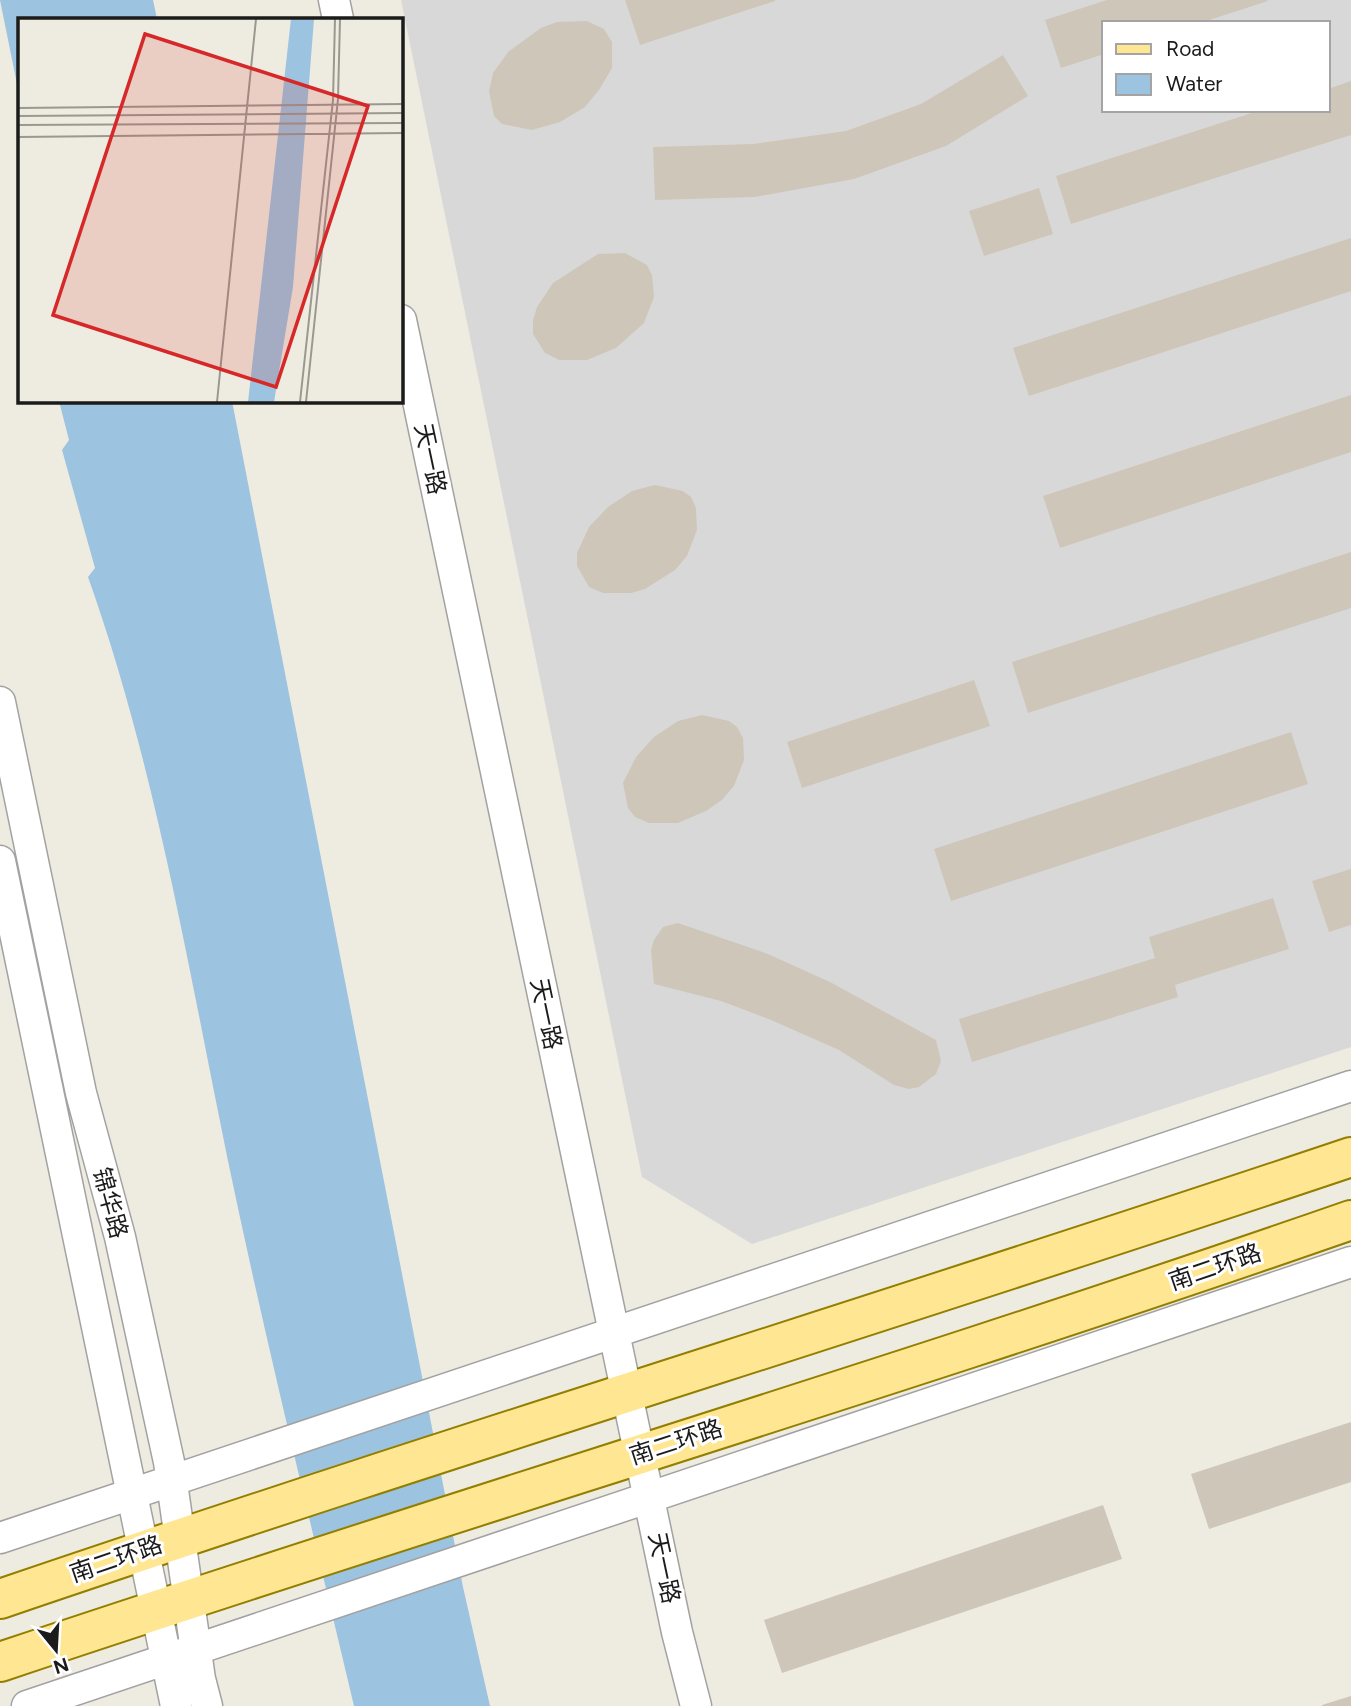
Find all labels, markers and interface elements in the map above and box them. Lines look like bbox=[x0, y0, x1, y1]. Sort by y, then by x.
inset map bbox=[18, 18, 402, 402]
legend bbox=[1102, 21, 1330, 112]
text: Road bbox=[1166, 36, 1214, 61]
text: Water bbox=[1166, 71, 1222, 96]
street label: 天一路 bbox=[409, 421, 452, 497]
street label: 天一路 bbox=[525, 976, 568, 1052]
street label: 锦华路 bbox=[87, 1164, 134, 1241]
street label: 南二环路 bbox=[1165, 1237, 1265, 1296]
street label: 南二环路 bbox=[626, 1413, 726, 1470]
street label: 南二环路 bbox=[66, 1529, 166, 1588]
street label: 天一路 bbox=[643, 1530, 686, 1606]
north arrow bbox=[21, 1615, 91, 1685]
text: N bbox=[51, 1652, 72, 1679]

